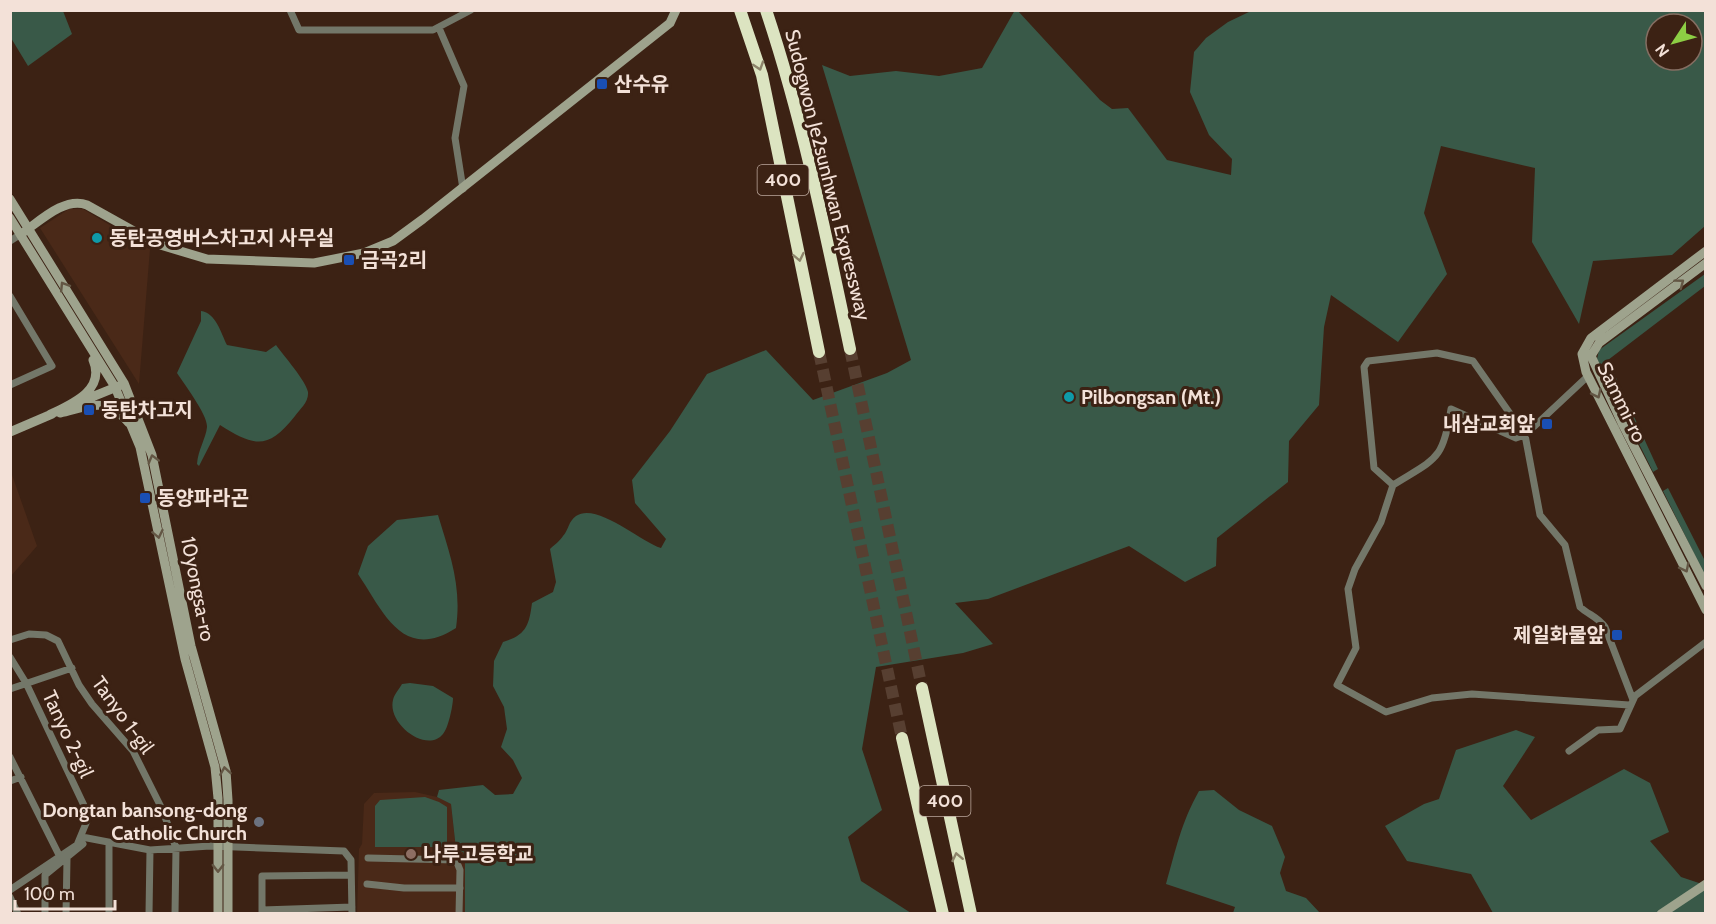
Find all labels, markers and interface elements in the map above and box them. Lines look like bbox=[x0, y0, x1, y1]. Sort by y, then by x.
north arrow bbox=[1644, 12, 1704, 72]
street label: Sudogwon Je2sunhwan Expressway bbox=[780, 27, 876, 323]
text: N bbox=[1651, 40, 1673, 61]
one-way arrow bbox=[751, 60, 764, 71]
place label: 산수유 bbox=[614, 72, 669, 96]
marker: 산수유 bbox=[595, 77, 609, 91]
road number: 400 bbox=[758, 165, 808, 195]
place label: 동탄공영버스차고지 사무실 bbox=[109, 226, 334, 250]
marker: 동탄공영버스차고지 사무실 bbox=[90, 231, 104, 245]
place label: 금곡2리 bbox=[361, 248, 427, 272]
one-way arrow bbox=[792, 251, 805, 261]
marker: 금곡2리 bbox=[342, 253, 356, 267]
one-way arrow bbox=[1673, 279, 1684, 290]
one-way arrow bbox=[60, 282, 72, 292]
street label: Sammi-ro bbox=[1592, 358, 1652, 446]
place label: Pilbongsan (Mt.) bbox=[1081, 385, 1221, 409]
one-way arrow bbox=[1590, 388, 1601, 399]
marker: Pilbongsan (Mt.) bbox=[1062, 390, 1076, 404]
place label: 동탄차고지 bbox=[101, 398, 193, 422]
marker: 동탄차고지 bbox=[82, 403, 96, 417]
place label: 내삼교회앞 bbox=[1443, 412, 1536, 436]
marker: 내삼교회앞 bbox=[1540, 417, 1554, 431]
one-way arrow bbox=[147, 454, 160, 464]
place label: 동양파라곤 bbox=[157, 486, 249, 510]
marker: 동양파라곤 bbox=[138, 491, 152, 505]
one-way arrow bbox=[151, 528, 164, 538]
street label: 10yongsa-ro bbox=[176, 535, 220, 643]
one-way arrow bbox=[1677, 562, 1689, 573]
place label: 제일화물앞 bbox=[1513, 623, 1606, 647]
marker: 제일화물앞 bbox=[1610, 628, 1624, 642]
street label: Tanyo 1-gil bbox=[87, 672, 159, 759]
street label: Tanyo 2-gil bbox=[37, 687, 99, 782]
one-way arrow bbox=[220, 767, 232, 776]
road number: 400 bbox=[920, 786, 970, 816]
place label: Dongtan bansong-dong Catholic Church bbox=[42, 798, 247, 845]
marker: Dongtan bansong-dong Catholic Church bbox=[252, 815, 266, 829]
place label: 나루고등학교 bbox=[423, 842, 533, 866]
marker: 나루고등학교 bbox=[404, 847, 418, 861]
one-way arrow bbox=[951, 852, 964, 862]
one-way arrow bbox=[212, 864, 224, 873]
scale bar bbox=[15, 873, 116, 911]
text: 100 m bbox=[24, 883, 75, 905]

